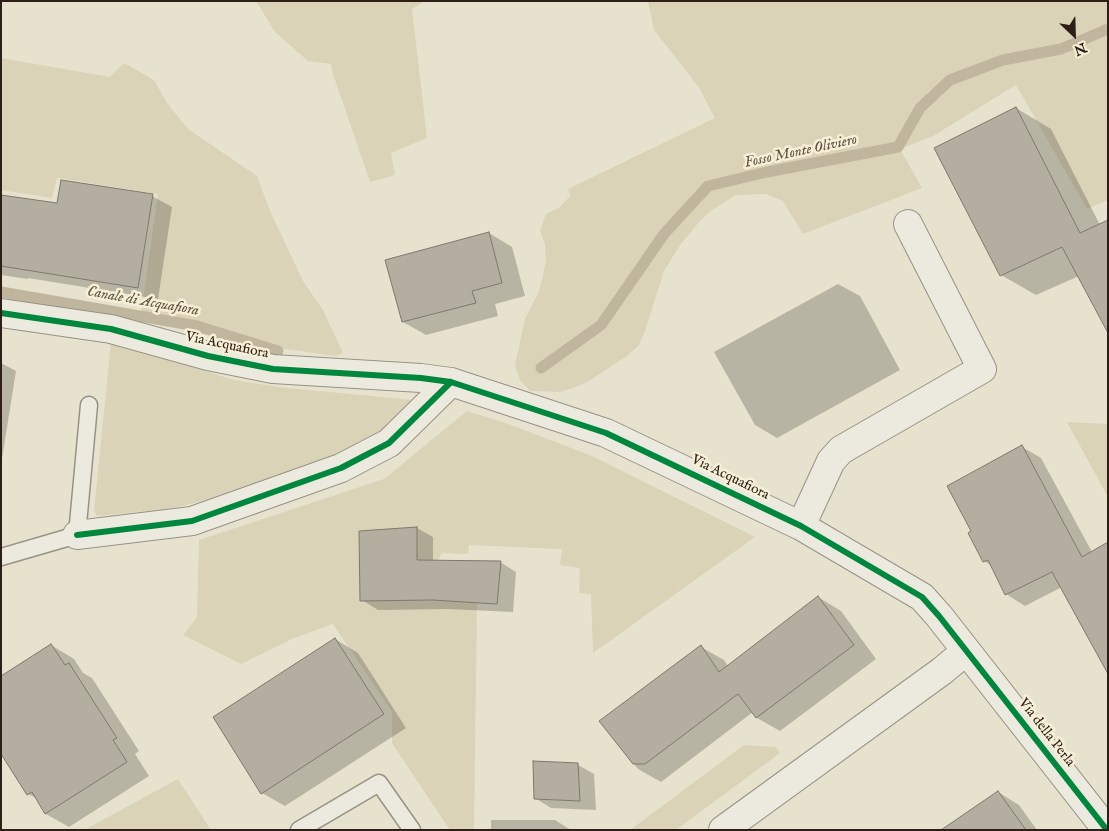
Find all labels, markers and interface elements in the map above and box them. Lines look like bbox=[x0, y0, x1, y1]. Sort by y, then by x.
north arrow bbox=[1049, 10, 1099, 60]
text: N bbox=[1071, 38, 1089, 59]
water label: Fosso Monte Oliviero bbox=[743, 131, 859, 173]
water label: Canale di Acquafiora bbox=[86, 283, 200, 321]
street label: Via Acquafiora bbox=[184, 329, 270, 363]
street label: Via Acquafiora bbox=[688, 452, 772, 504]
street label: Via della Perla bbox=[1014, 696, 1078, 770]

